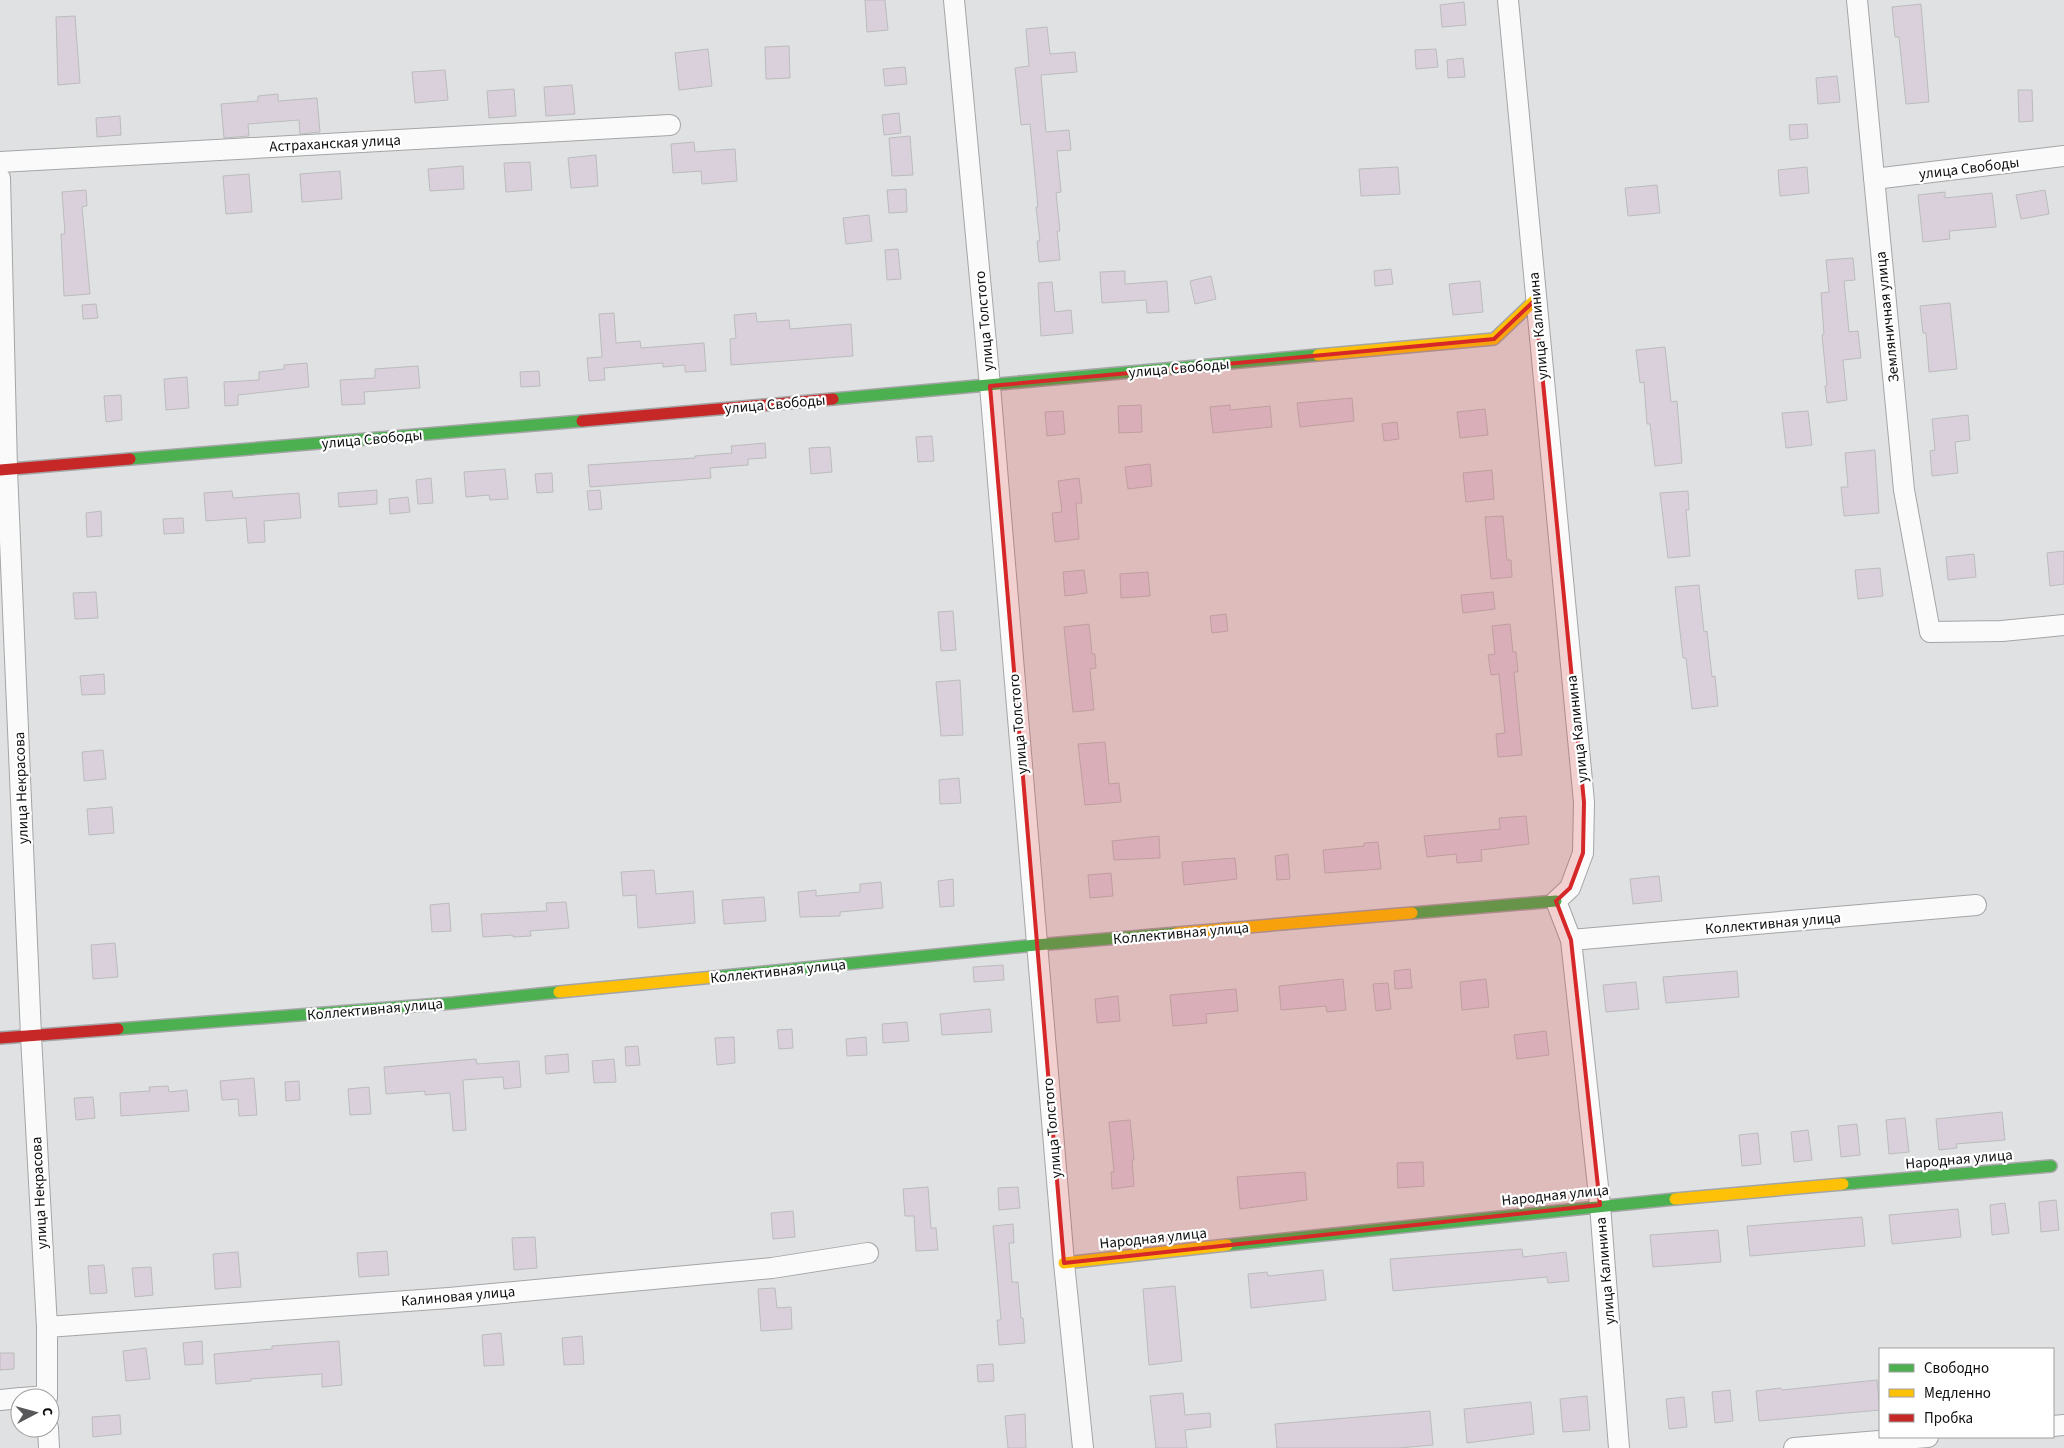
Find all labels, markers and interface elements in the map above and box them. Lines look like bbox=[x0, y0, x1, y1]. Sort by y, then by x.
street label: Астраханская улица bbox=[269, 130, 401, 157]
street label: улица Свободы bbox=[1918, 152, 2020, 185]
street label: Земляничная улица bbox=[1870, 250, 1905, 383]
street label: улица Толстого bbox=[970, 270, 999, 372]
street label: улица Калинина bbox=[1523, 271, 1554, 381]
street label: улица Свободы bbox=[1128, 354, 1230, 383]
street label: улица Свободы bbox=[724, 390, 826, 419]
street label: улица Свободы bbox=[321, 425, 423, 454]
street label: улица Толстого bbox=[1004, 673, 1033, 775]
street label: улица Калинина bbox=[1561, 674, 1594, 784]
street label: улица Некрасова bbox=[9, 731, 34, 845]
street label: Коллективная улица bbox=[1704, 907, 1842, 940]
street label: Коллективная улица bbox=[1112, 917, 1250, 950]
street label: Коллективная улица bbox=[709, 954, 847, 989]
street label: Коллективная улица bbox=[306, 993, 444, 1026]
street label: улица Толстого bbox=[1038, 1077, 1067, 1179]
street label: улица Некрасова bbox=[26, 1136, 53, 1250]
street label: Народная улица bbox=[1904, 1144, 2014, 1175]
street label: Народная улица bbox=[1500, 1179, 1610, 1212]
street label: улица Калинина bbox=[1590, 1216, 1621, 1326]
street label: Народная улица bbox=[1098, 1222, 1208, 1255]
street label: Калиновая улица bbox=[400, 1281, 516, 1312]
legend bbox=[1879, 1348, 2054, 1438]
text: Свободно bbox=[1924, 1358, 1989, 1379]
text: Медленно bbox=[1924, 1383, 1991, 1404]
north arrow bbox=[10, 1388, 60, 1438]
text: С bbox=[37, 1407, 57, 1417]
text: Пробка bbox=[1924, 1408, 1973, 1429]

